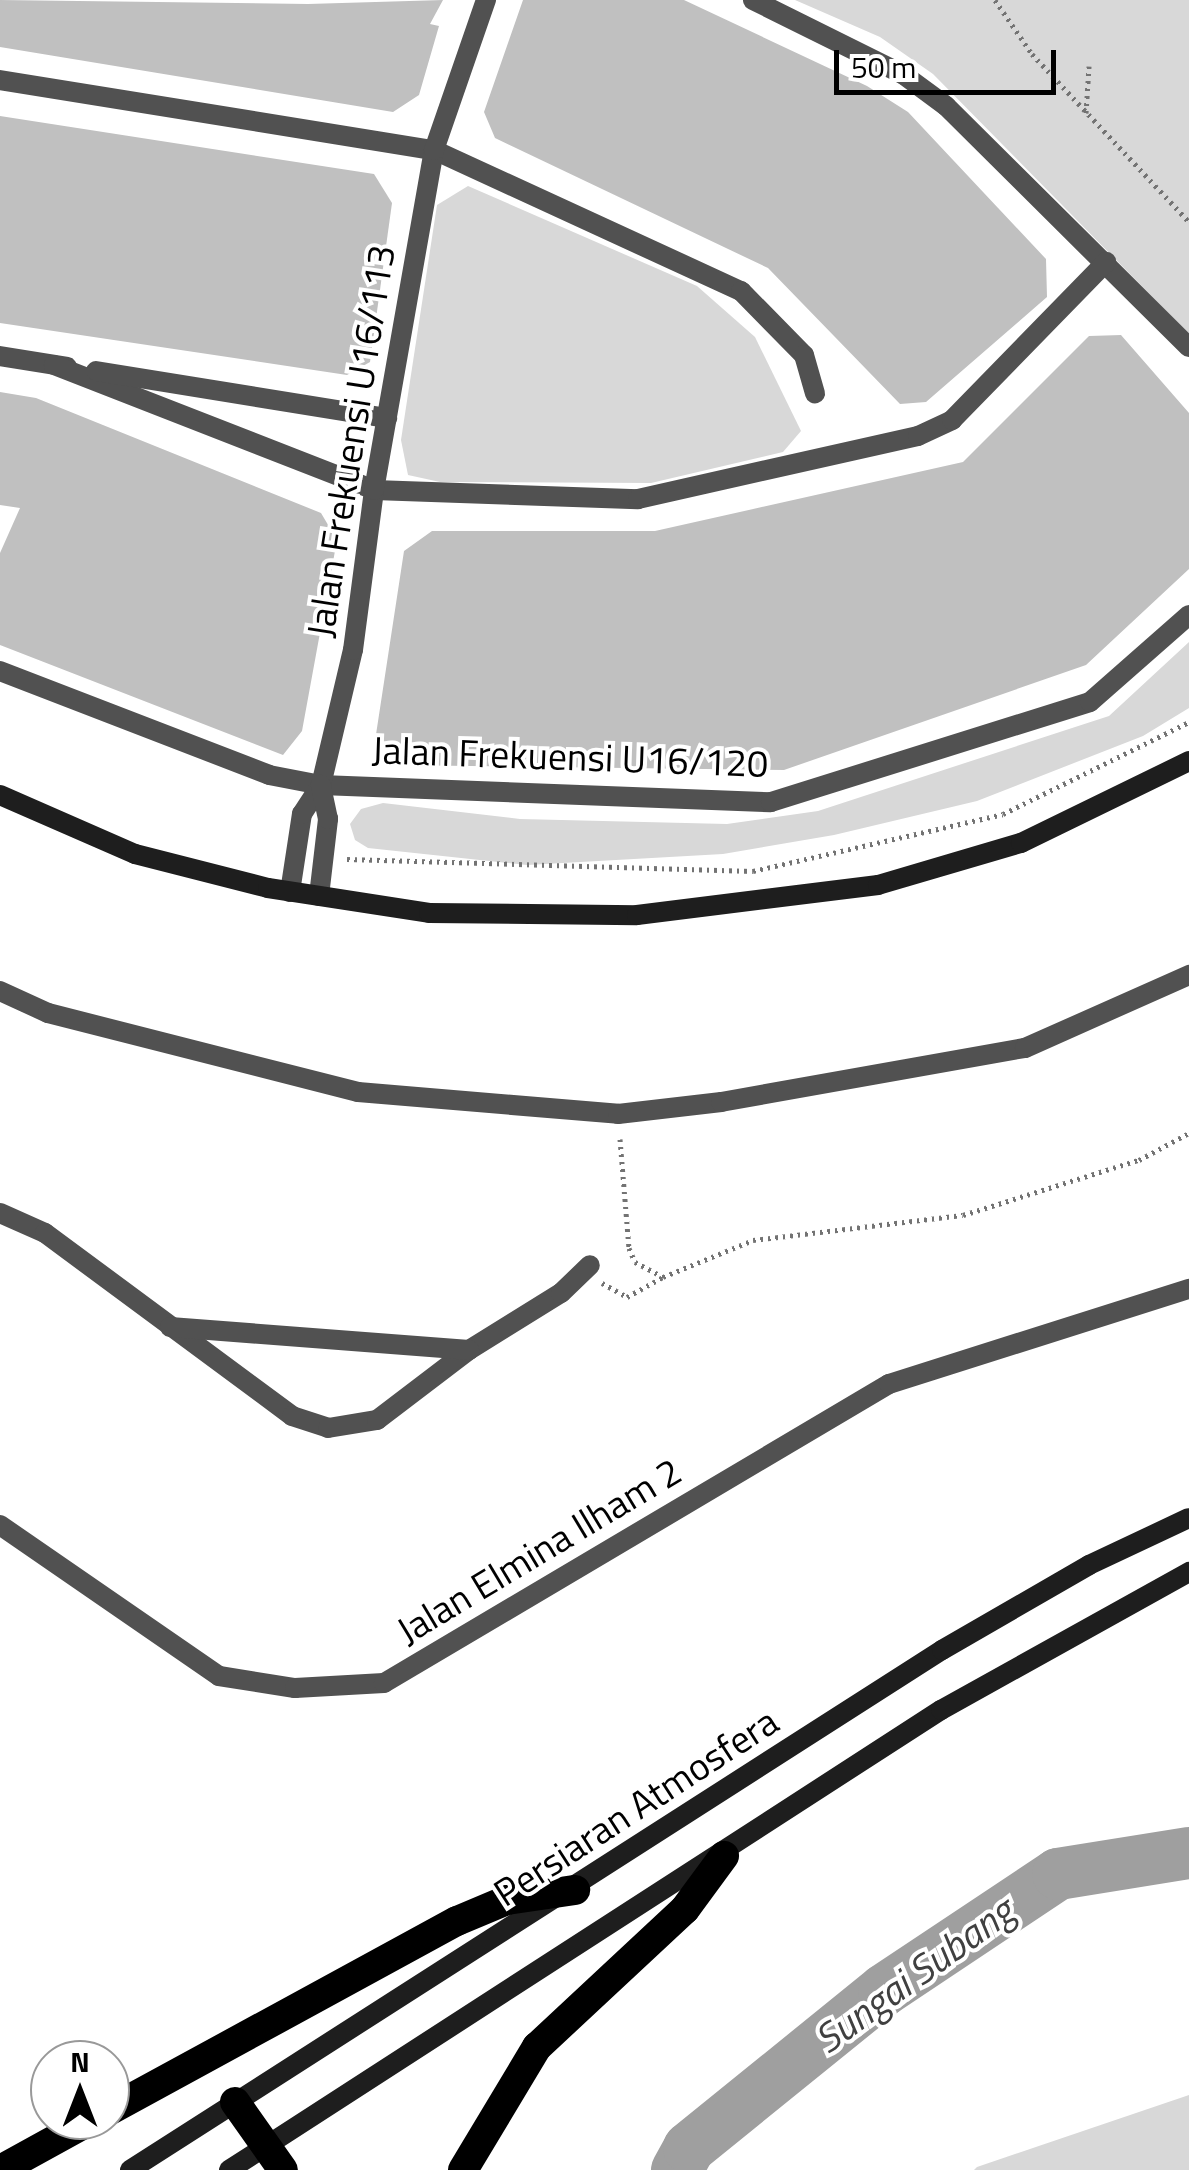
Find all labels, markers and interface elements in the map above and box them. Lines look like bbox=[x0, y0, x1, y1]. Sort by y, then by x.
scale bar bbox=[839, 30, 1062, 92]
text: 50 m bbox=[851, 44, 916, 90]
street label: Jalan Frekuensi U16/113 bbox=[297, 242, 405, 640]
street label: Jalan Frekuensi U16/120 bbox=[371, 727, 769, 787]
street label: Jalan Elmina Ilham 2 bbox=[389, 1448, 689, 1654]
street label: Persiaran Atmosfera bbox=[486, 1698, 786, 1916]
water label: Sungai Subang bbox=[805, 1887, 1023, 2063]
north arrow bbox=[30, 2040, 130, 2140]
text: N bbox=[70, 2040, 90, 2083]

